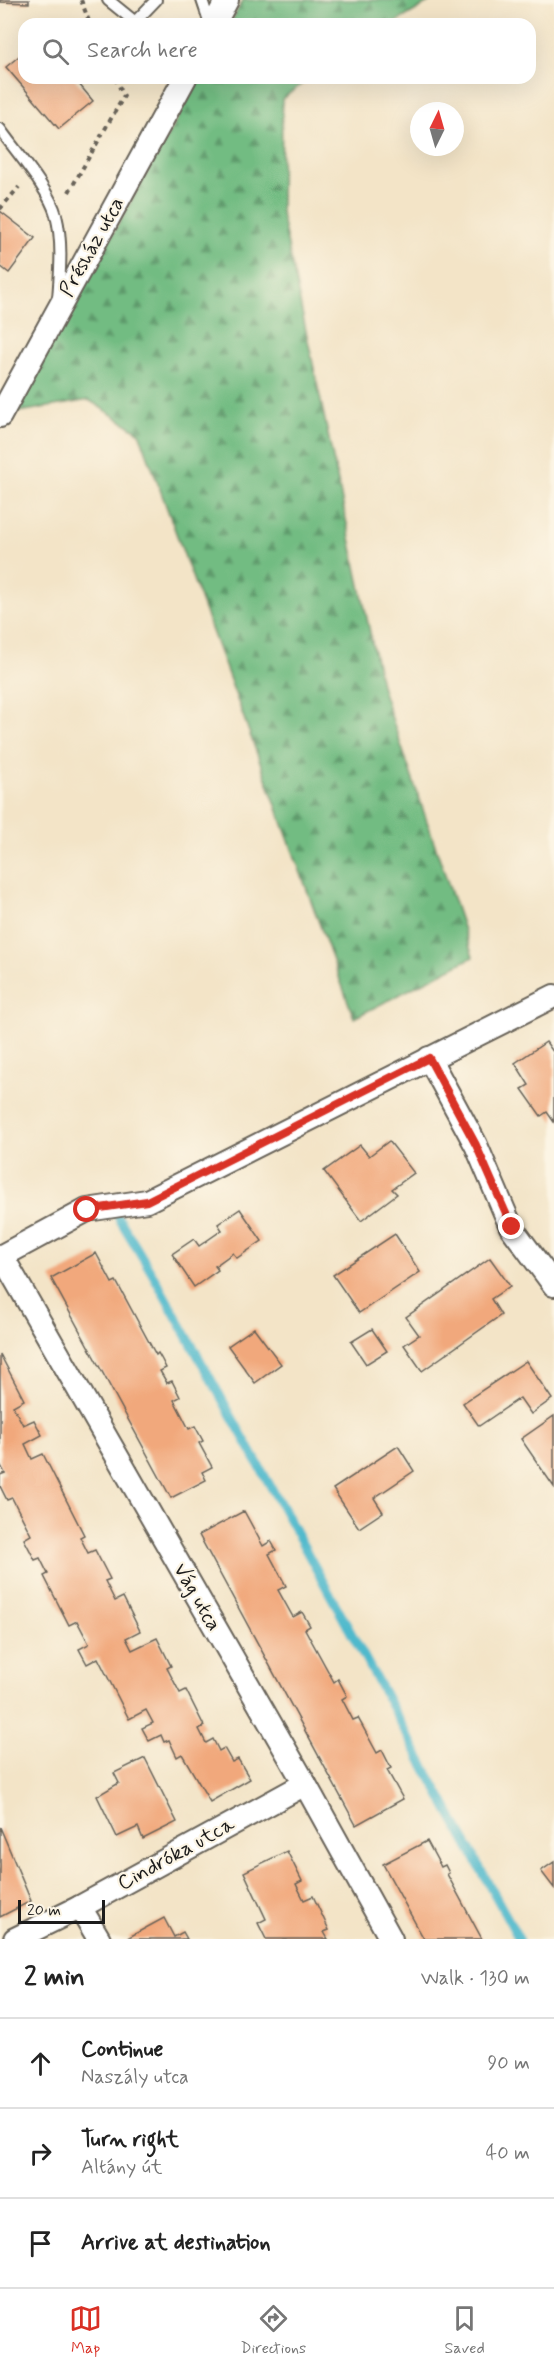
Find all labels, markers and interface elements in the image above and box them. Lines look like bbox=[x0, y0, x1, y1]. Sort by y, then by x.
search box bbox=[18, 18, 536, 84]
icon: search bbox=[39, 35, 72, 68]
text: Search here bbox=[87, 37, 198, 65]
north arrow bbox=[410, 102, 464, 156]
street label: Présház utca bbox=[53, 192, 131, 302]
route start bbox=[73, 1196, 99, 1222]
route end bbox=[498, 1213, 524, 1239]
street label: Vág utca bbox=[166, 1558, 228, 1636]
street label: Cindróka utca bbox=[113, 1810, 240, 1898]
scale bar bbox=[18, 1897, 105, 1924]
text: 20 m bbox=[27, 1900, 61, 1921]
text: 2 min bbox=[24, 1961, 85, 1995]
text: Walk · 130 m bbox=[421, 1965, 530, 1992]
text: Continue bbox=[81, 2036, 163, 2064]
icon: ahead bbox=[24, 2047, 57, 2080]
text: 90 m bbox=[487, 2050, 530, 2077]
text: Naszály utca bbox=[81, 2064, 189, 2091]
text: Turn right bbox=[81, 2126, 179, 2154]
icon: right bbox=[24, 2137, 57, 2170]
text: 40 m bbox=[486, 2140, 530, 2167]
text: Altány út bbox=[81, 2154, 162, 2181]
icon: arrive bbox=[24, 2227, 57, 2260]
text: Arrive at destination bbox=[81, 2229, 271, 2257]
tab: Map bbox=[69, 2302, 102, 2359]
tab: Directions bbox=[240, 2302, 306, 2359]
tab: Saved bbox=[444, 2302, 485, 2359]

